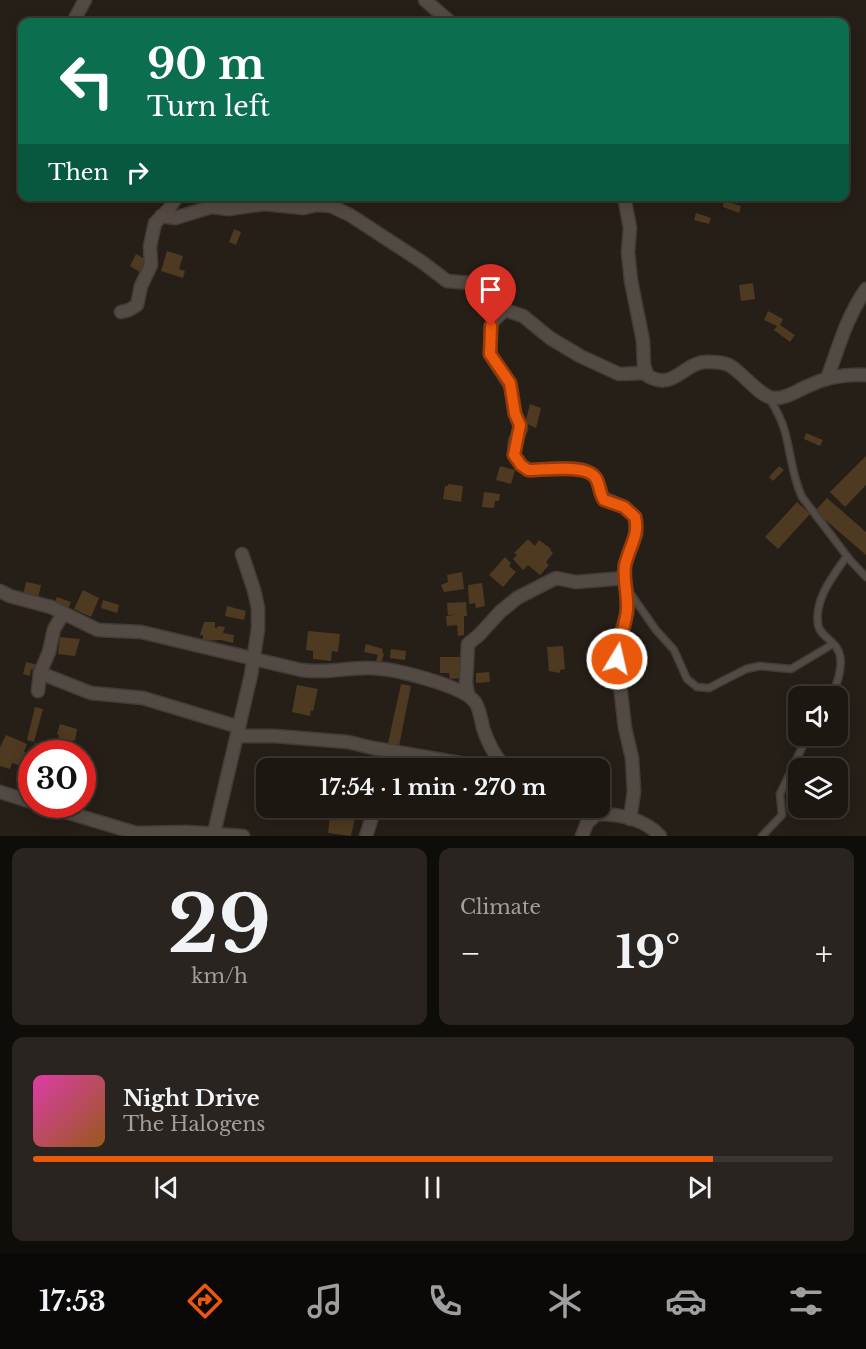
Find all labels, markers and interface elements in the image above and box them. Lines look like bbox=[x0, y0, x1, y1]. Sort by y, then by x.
text: 90 m bbox=[147, 38, 265, 90]
icon: left bbox=[48, 42, 126, 120]
text: Turn left bbox=[147, 90, 270, 123]
icon: right bbox=[121, 156, 154, 189]
text: Then bbox=[48, 159, 109, 186]
pin bbox=[465, 264, 516, 326]
icon: arrive bbox=[474, 273, 507, 306]
position arrow bbox=[585, 627, 649, 691]
map controls bbox=[788, 686, 848, 818]
button: sound bbox=[788, 686, 848, 746]
speed limit sign: 30 bbox=[18, 740, 96, 818]
button: layers bbox=[788, 758, 848, 818]
text: 17:54 · 1 min · 270 m bbox=[320, 774, 546, 801]
text: 29 bbox=[168, 876, 271, 973]
text: Climate bbox=[460, 895, 541, 919]
text: 19° bbox=[615, 924, 680, 980]
text: − bbox=[460, 933, 481, 974]
text: + bbox=[815, 933, 833, 974]
text: km/h bbox=[191, 964, 248, 988]
text: Night Drive bbox=[123, 1085, 260, 1112]
text: The Halogens bbox=[123, 1112, 265, 1136]
icon: previous bbox=[150, 1171, 183, 1204]
icon: pause bbox=[416, 1171, 449, 1204]
icon: next bbox=[683, 1171, 716, 1204]
icon: directions bbox=[184, 1280, 226, 1322]
icon: music bbox=[304, 1280, 346, 1322]
icon: phone bbox=[424, 1280, 466, 1322]
icon: climate bbox=[544, 1280, 586, 1322]
icon: car bbox=[665, 1280, 707, 1322]
icon: filters bbox=[785, 1280, 827, 1322]
text: 17:53 bbox=[39, 1285, 106, 1318]

